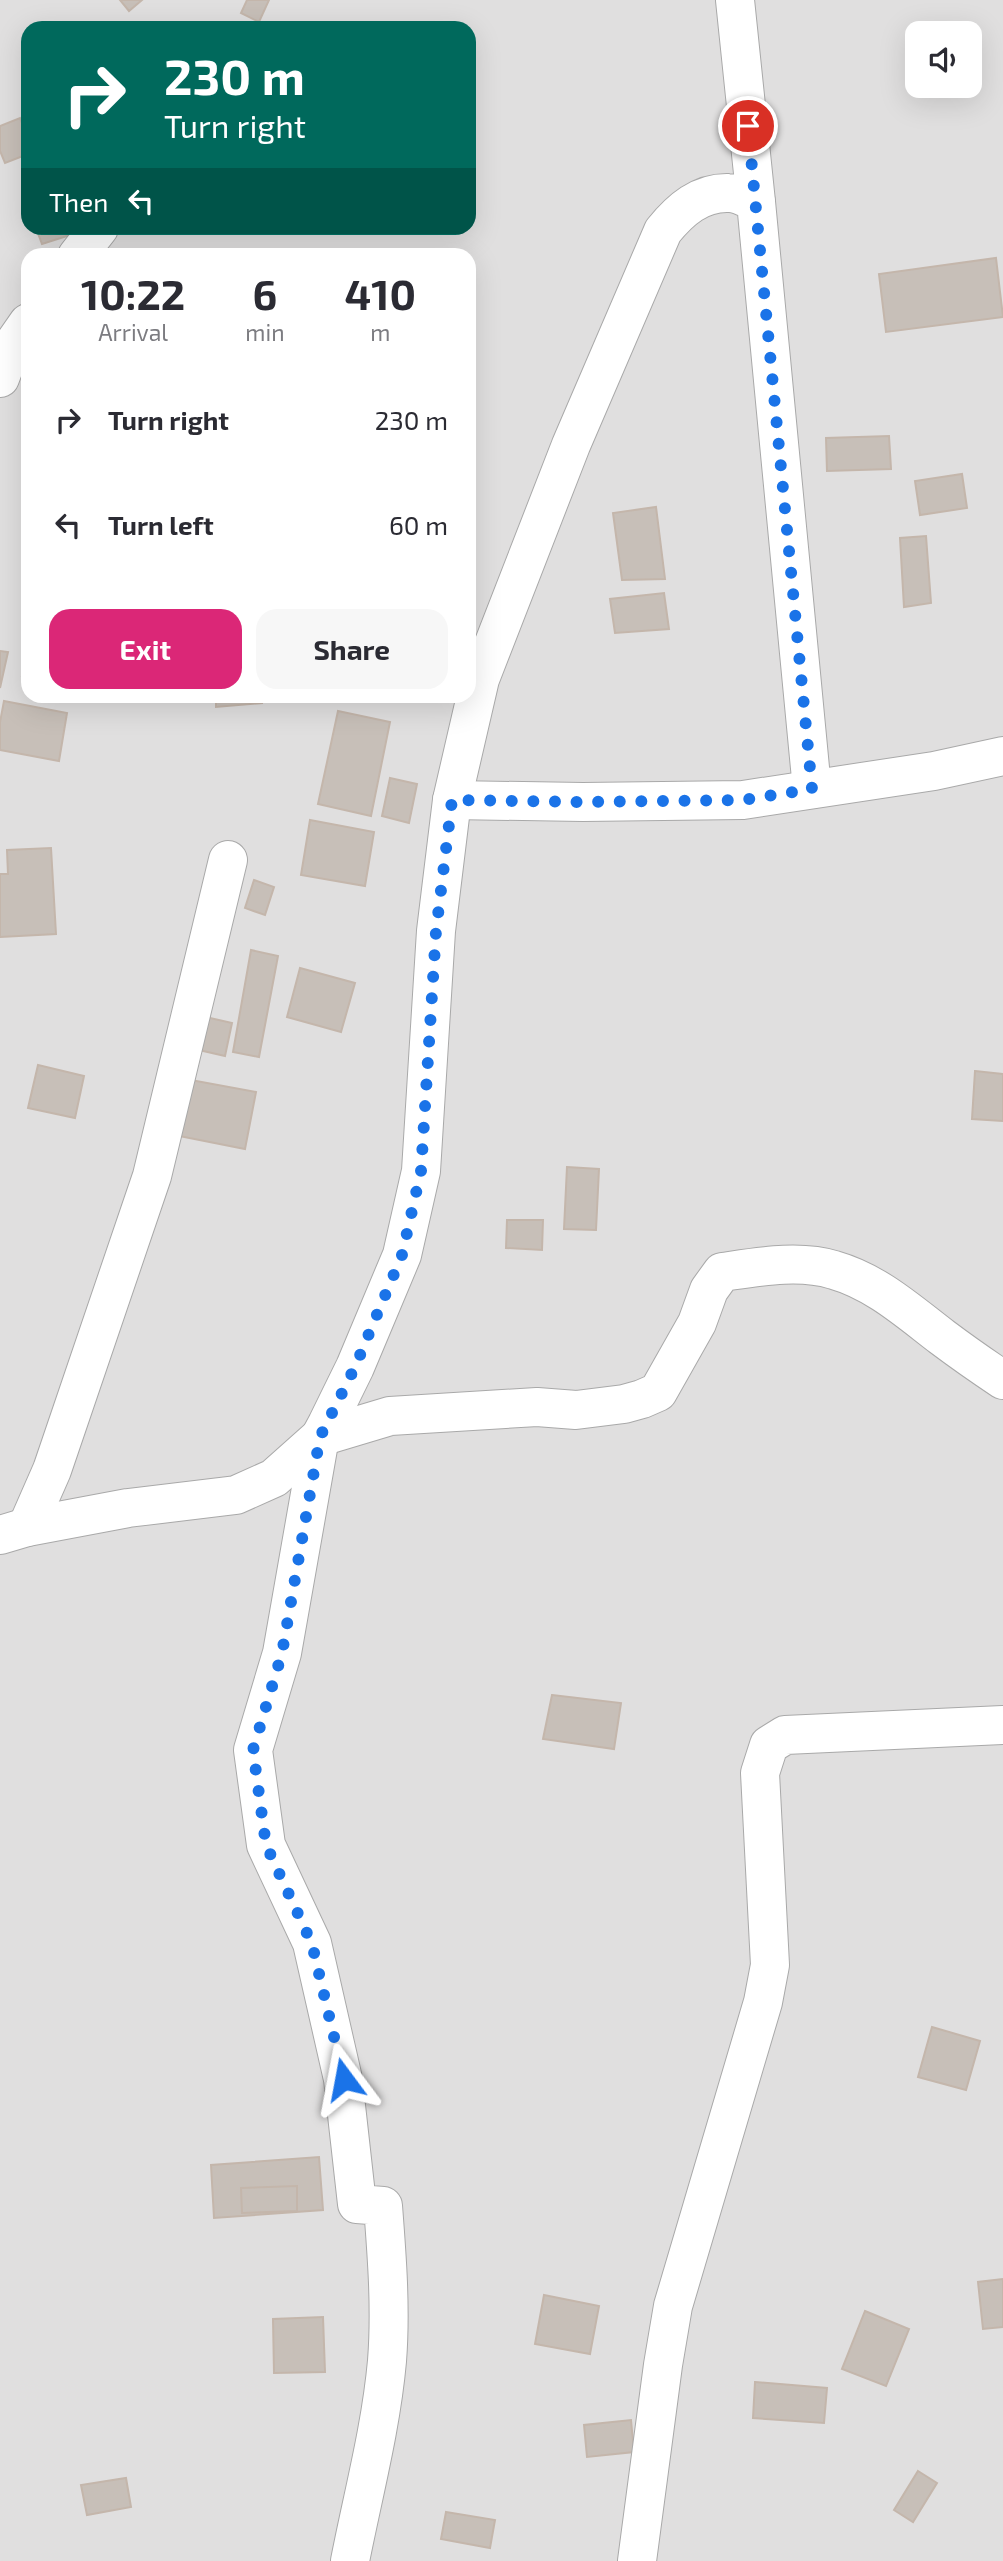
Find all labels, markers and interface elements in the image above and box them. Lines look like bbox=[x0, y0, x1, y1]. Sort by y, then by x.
map controls bbox=[905, 21, 982, 98]
button: sound bbox=[905, 21, 982, 98]
text: 230 m bbox=[164, 46, 305, 105]
icon: right bbox=[49, 49, 140, 140]
pin bbox=[718, 96, 778, 156]
text: Turn right bbox=[164, 106, 306, 144]
icon: arrive bbox=[729, 107, 767, 145]
icon: left bbox=[122, 182, 160, 220]
text: Then bbox=[49, 186, 108, 217]
text: 10:22 bbox=[81, 268, 185, 318]
text: 6 bbox=[253, 268, 277, 318]
text: 410 bbox=[345, 268, 416, 318]
text: Arrival bbox=[98, 318, 168, 346]
text: min bbox=[245, 318, 285, 346]
text: m bbox=[370, 318, 390, 346]
icon: right bbox=[49, 401, 87, 439]
text: Turn right bbox=[108, 404, 229, 435]
text: 230 m bbox=[375, 404, 448, 435]
icon: left bbox=[49, 506, 87, 544]
text: Turn left bbox=[108, 509, 214, 540]
text: 60 m bbox=[389, 509, 448, 540]
button: Exit bbox=[49, 609, 242, 689]
button: Share bbox=[256, 609, 448, 689]
position arrow bbox=[307, 2042, 381, 2116]

